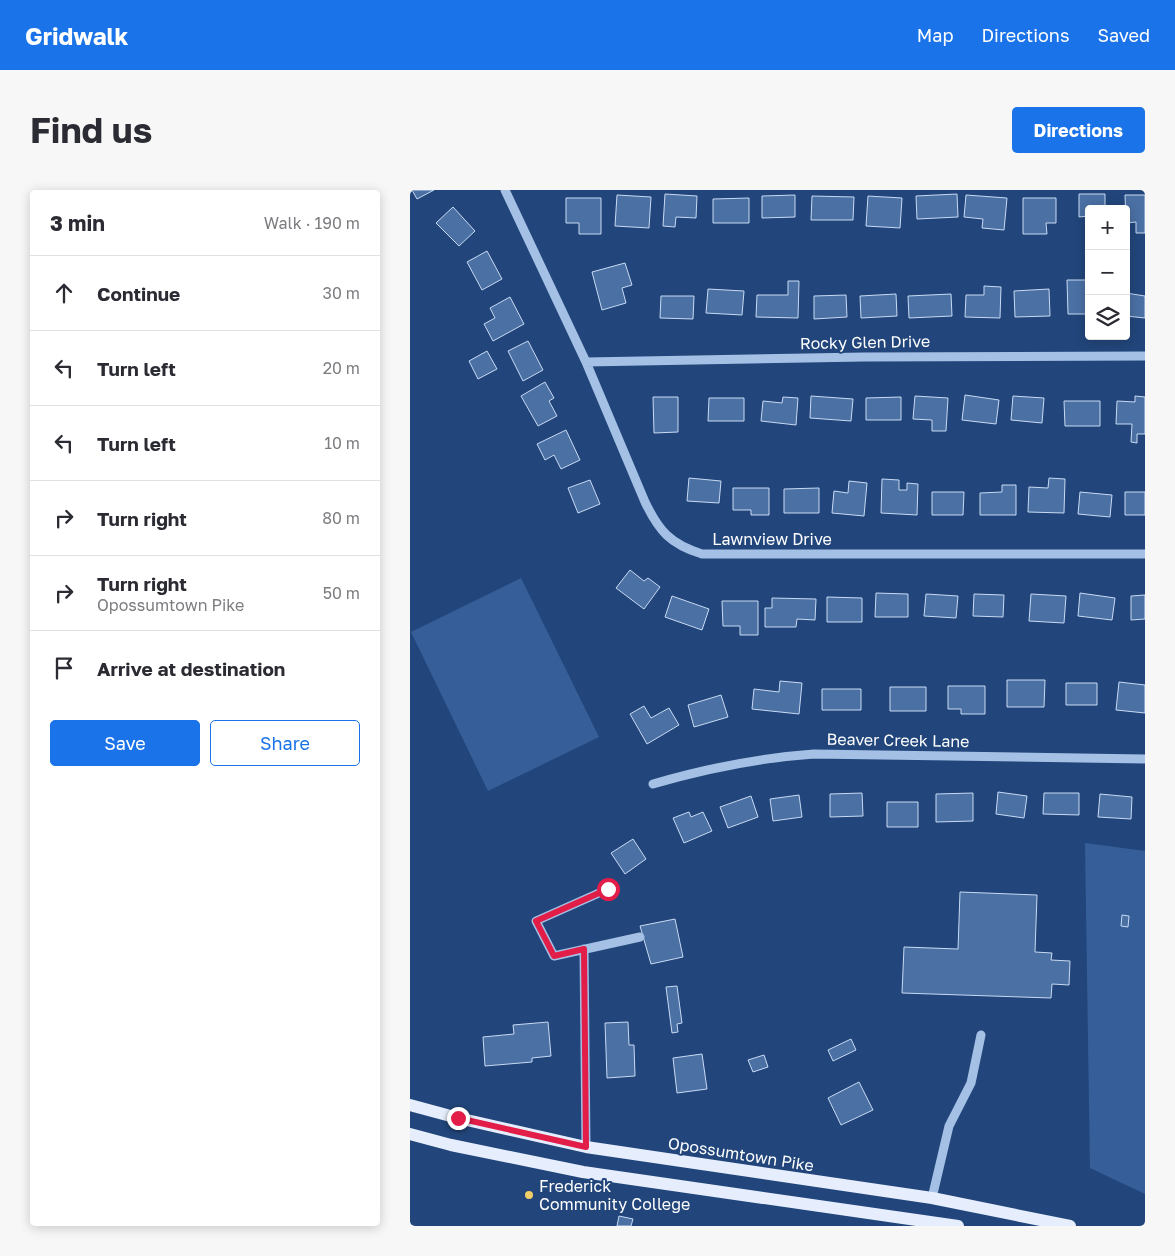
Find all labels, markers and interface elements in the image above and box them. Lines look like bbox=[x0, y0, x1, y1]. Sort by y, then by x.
text: Gridwalk bbox=[25, 21, 129, 50]
text: Map bbox=[917, 24, 953, 46]
text: Directions bbox=[981, 24, 1069, 46]
text: Saved bbox=[1097, 24, 1150, 46]
button: Directions bbox=[1012, 107, 1145, 153]
text: Find us bbox=[30, 109, 152, 151]
map controls bbox=[1085, 205, 1130, 340]
button: + bbox=[1085, 205, 1130, 250]
text: 3 min bbox=[50, 210, 105, 236]
text: Walk · 190 m bbox=[264, 213, 360, 233]
button: − bbox=[1085, 250, 1130, 295]
icon: ahead bbox=[50, 279, 78, 307]
text: Continue bbox=[97, 282, 180, 305]
text: 30 m bbox=[323, 283, 360, 303]
button: layers bbox=[1085, 295, 1130, 340]
street label: Rocky Glen Drive bbox=[800, 331, 930, 353]
icon: left bbox=[50, 354, 78, 382]
text: Turn left bbox=[97, 357, 176, 380]
text: 20 m bbox=[323, 358, 360, 378]
icon: left bbox=[50, 429, 78, 457]
text: Turn left bbox=[97, 432, 176, 455]
text: 10 m bbox=[324, 433, 360, 453]
icon: right bbox=[50, 504, 78, 532]
text: Turn right bbox=[97, 507, 187, 530]
text: 80 m bbox=[322, 508, 360, 528]
street label: Lawnview Drive bbox=[712, 529, 832, 549]
text: Turn right bbox=[97, 572, 187, 595]
icon: right bbox=[50, 579, 78, 607]
text: 50 m bbox=[323, 583, 360, 603]
text: Opossumtown Pike bbox=[97, 595, 244, 615]
icon: arrive bbox=[50, 654, 78, 682]
text: Arrive at destination bbox=[97, 657, 285, 680]
button: Save bbox=[50, 720, 200, 766]
button: Share bbox=[210, 720, 360, 766]
street label: Beaver Creek Lane bbox=[826, 729, 970, 751]
route start bbox=[597, 878, 620, 901]
route end bbox=[447, 1107, 470, 1130]
street label: Opossumtown Pike bbox=[667, 1133, 815, 1175]
place label: Frederick Community College bbox=[539, 1176, 690, 1214]
marker: Frederick Community College bbox=[523, 1189, 535, 1201]

